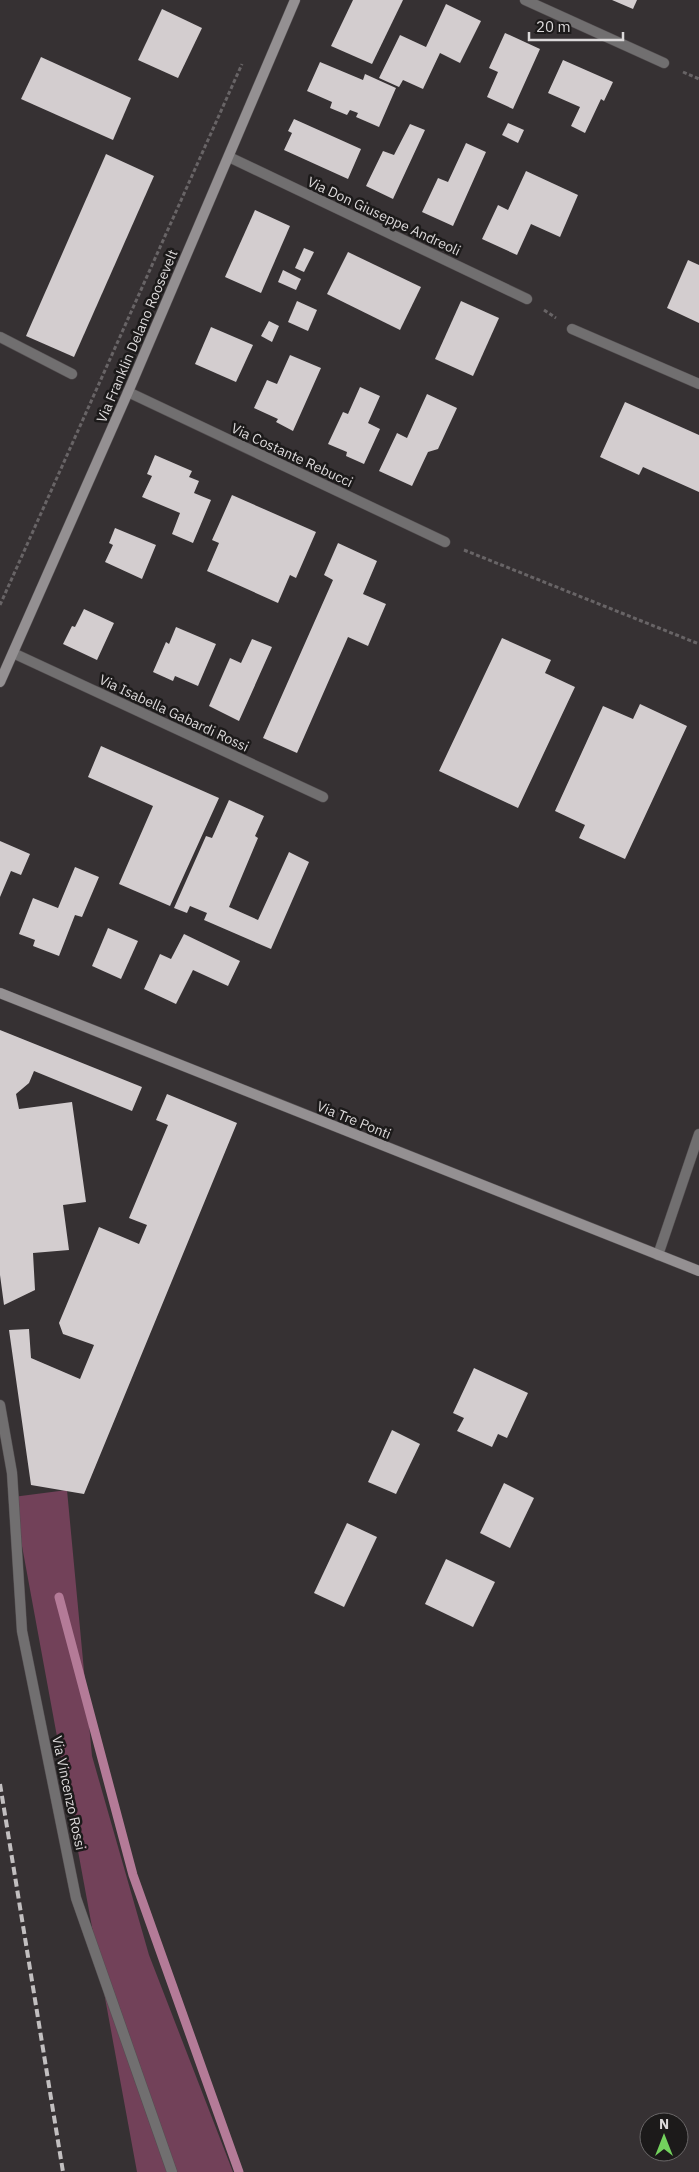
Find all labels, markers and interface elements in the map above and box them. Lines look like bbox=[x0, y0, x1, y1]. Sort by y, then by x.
scale bar bbox=[529, 10, 623, 42]
text: 20 m bbox=[536, 17, 571, 36]
street label: Via Don Giuseppe Andreoli bbox=[304, 173, 464, 259]
street label: Via Franklin Delano Roosevelt bbox=[92, 247, 182, 425]
street label: Via Costante Rebucci bbox=[228, 419, 356, 491]
street label: Via Isabella Gabardi Rossi bbox=[96, 670, 252, 756]
street label: Via Tre Ponti bbox=[314, 1097, 394, 1143]
street label: Via Vincenzo Rossi bbox=[48, 1734, 90, 1852]
north arrow bbox=[639, 2112, 689, 2162]
text: N bbox=[659, 2115, 669, 2133]

